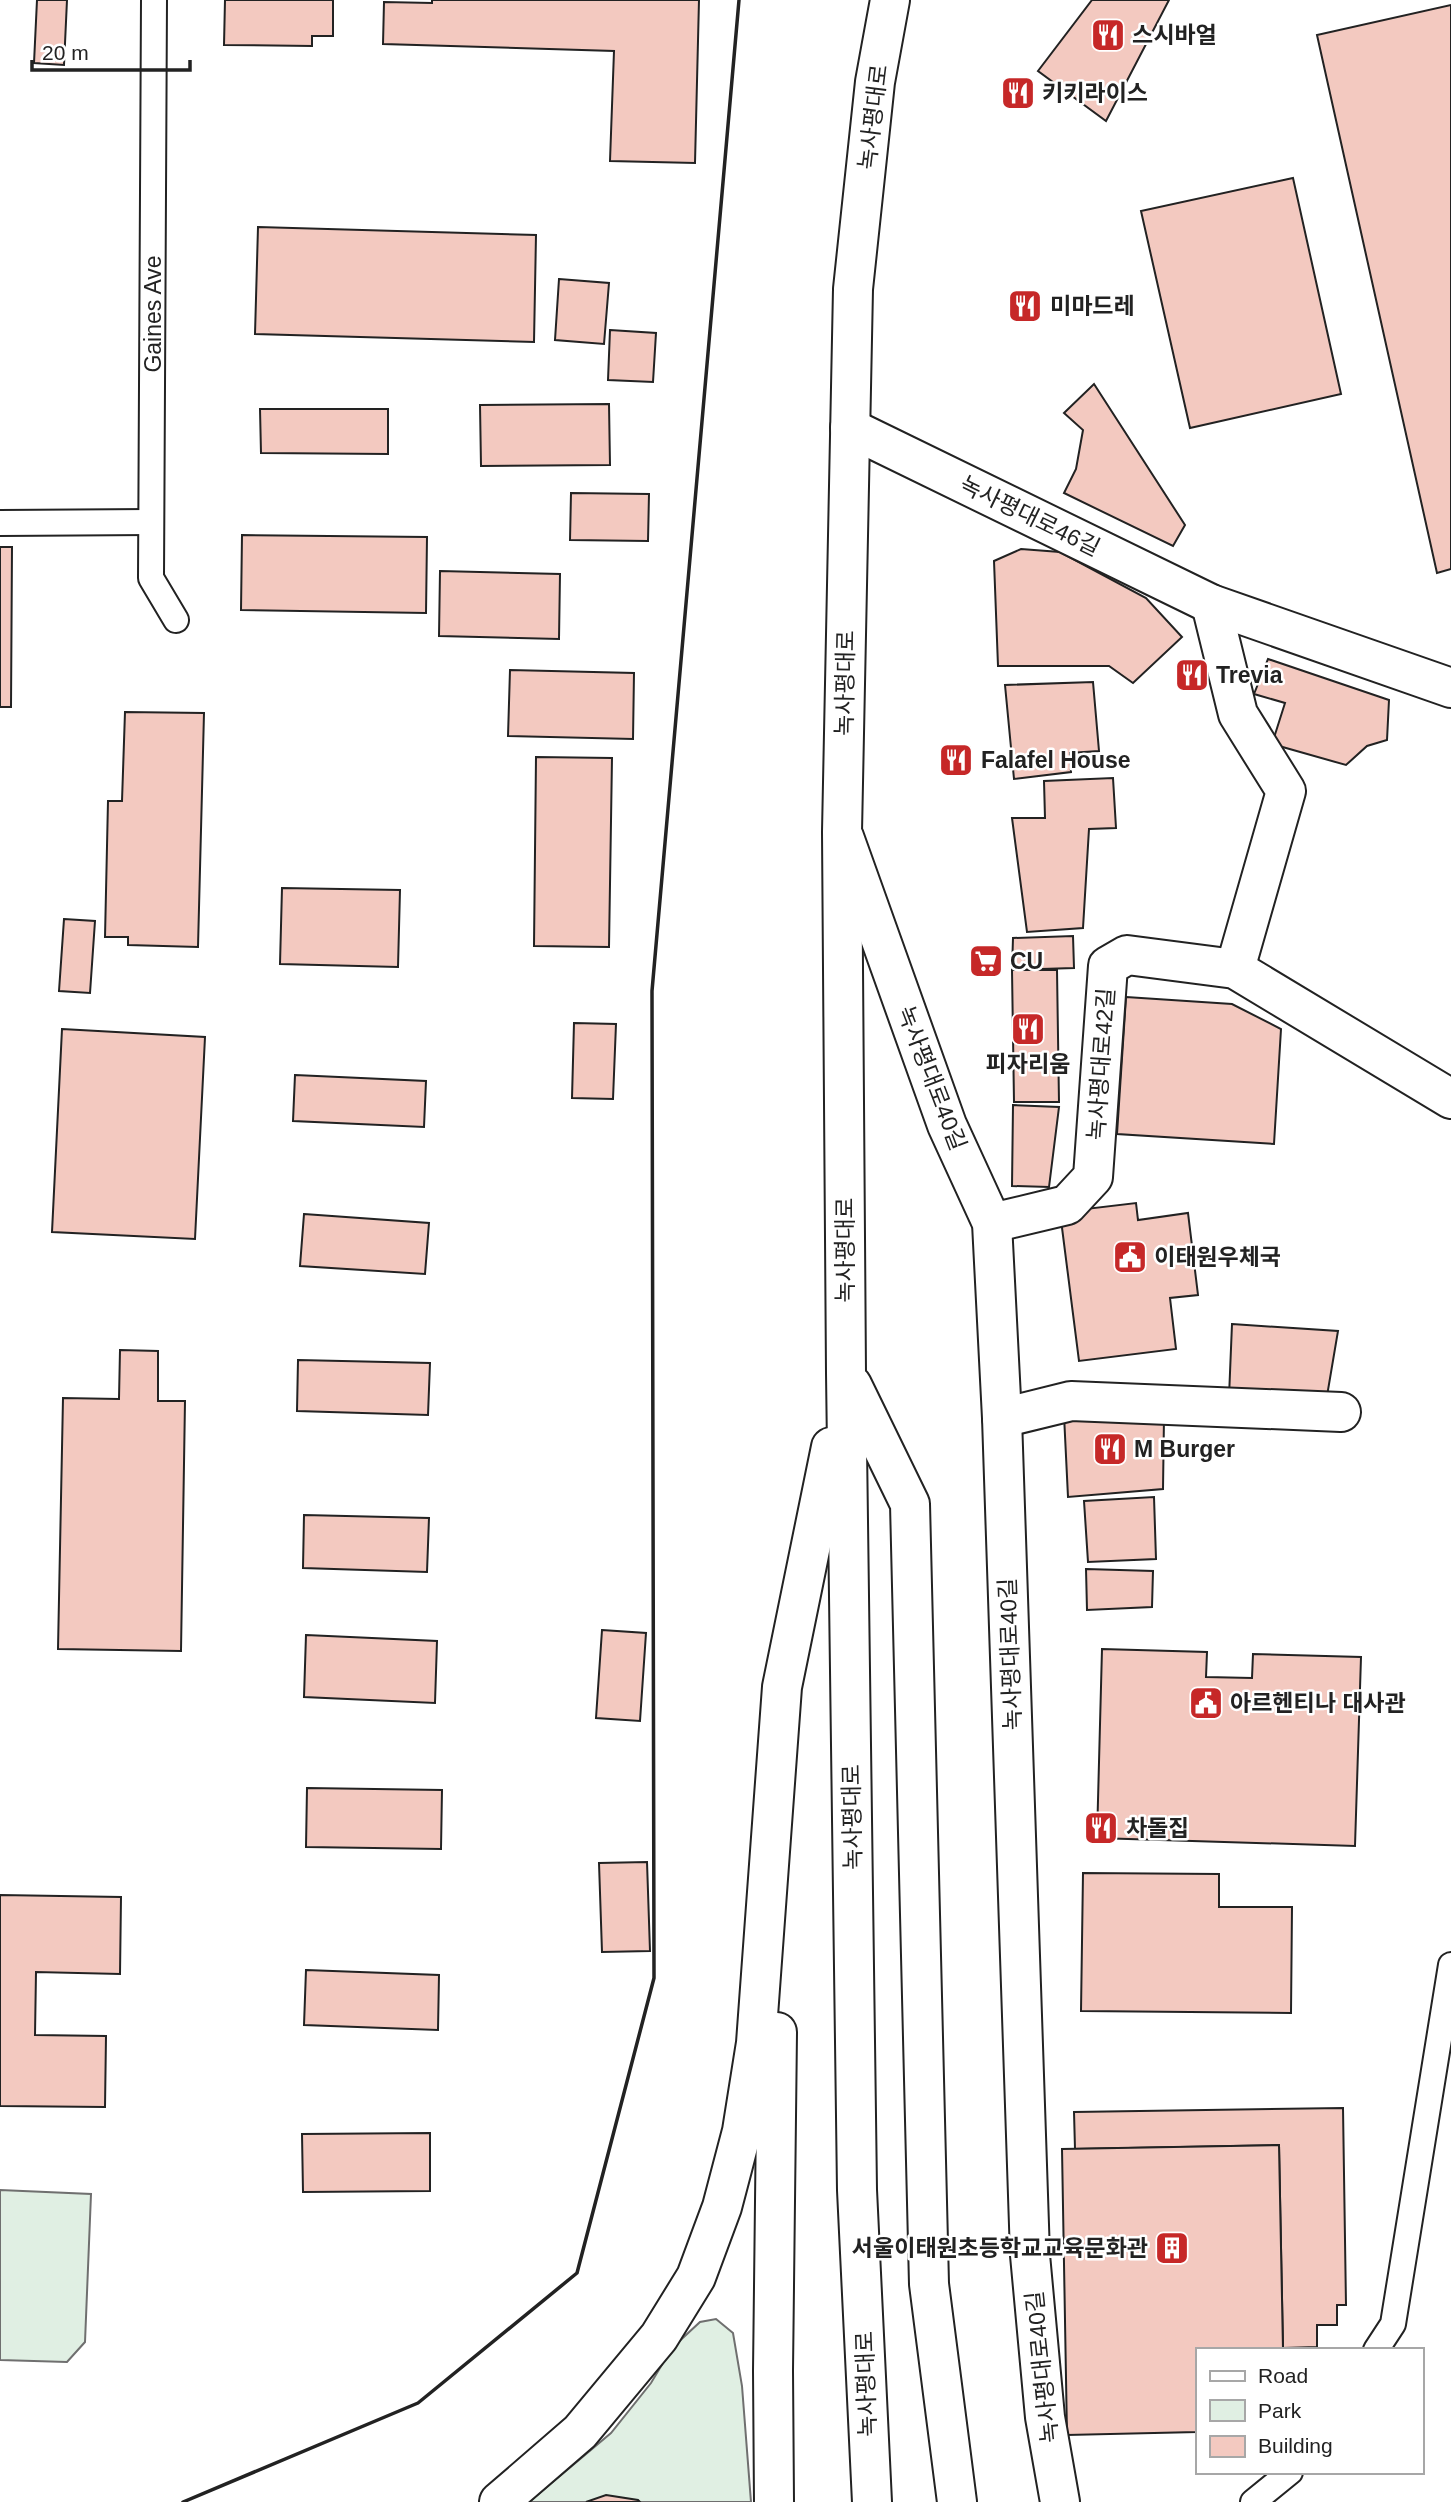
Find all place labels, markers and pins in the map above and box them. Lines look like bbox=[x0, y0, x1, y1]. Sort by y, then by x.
restaurant icon: 스시바얼 bbox=[1089, 16, 1127, 54]
place label: 스시바얼 bbox=[1132, 22, 1217, 48]
restaurant icon: 키키라이스 bbox=[999, 74, 1037, 112]
place label: 키키라이스 bbox=[1042, 80, 1148, 106]
restaurant icon: 미마드레 bbox=[1006, 287, 1044, 325]
place label: 미마드레 bbox=[1050, 293, 1135, 319]
restaurant icon: Trevia bbox=[1173, 656, 1211, 694]
place label: Trevia bbox=[1216, 662, 1283, 688]
restaurant icon: Falafel House bbox=[937, 741, 975, 779]
place label: Falafel House bbox=[981, 747, 1131, 773]
supermarket icon: CU bbox=[967, 942, 1005, 980]
place label: CU bbox=[1010, 948, 1043, 974]
restaurant icon: 피자리움 bbox=[1009, 1010, 1047, 1048]
place label: 피자리움 bbox=[986, 1051, 1070, 1077]
public building icon: 이태원우체국 bbox=[1111, 1238, 1149, 1276]
place label: 이태원우체국 bbox=[1154, 1244, 1281, 1270]
restaurant icon: M Burger bbox=[1091, 1430, 1129, 1468]
place label: M Burger bbox=[1134, 1436, 1235, 1462]
public building icon: 아르헨티나 대사관 bbox=[1187, 1684, 1225, 1722]
place label: 아르헨티나 대사관 bbox=[1230, 1690, 1406, 1716]
restaurant icon: 차돌집 bbox=[1082, 1809, 1120, 1847]
place label: 차돌집 bbox=[1126, 1815, 1189, 1841]
building icon: 서울이태원초등학교교육문화관 bbox=[1153, 2229, 1191, 2267]
place label: 서울이태원초등학교교육문화관 bbox=[852, 2235, 1148, 2261]

